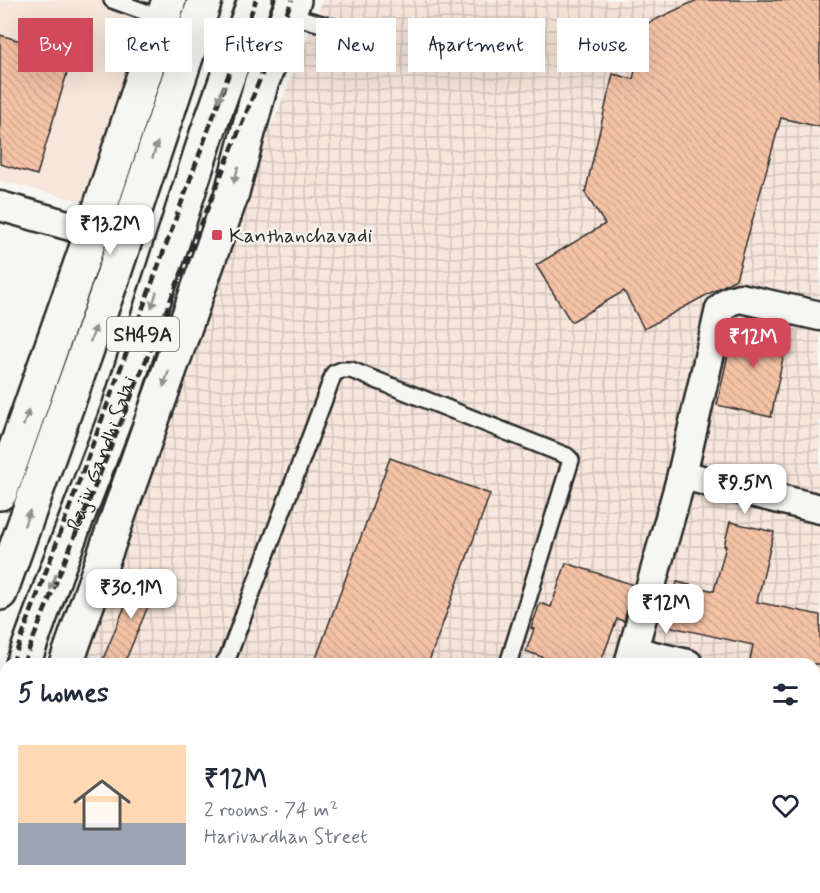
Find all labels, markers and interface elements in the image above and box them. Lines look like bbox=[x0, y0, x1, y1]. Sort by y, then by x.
chip: Buy bbox=[18, 18, 93, 72]
chip: Rent bbox=[105, 18, 192, 72]
chip: Filters bbox=[204, 18, 304, 72]
chip: New bbox=[316, 18, 396, 72]
chip: Apartment bbox=[408, 18, 545, 72]
chip: House bbox=[557, 18, 649, 72]
one-way arrow bbox=[216, 86, 226, 104]
one-way arrow bbox=[151, 140, 161, 158]
one-way arrow bbox=[231, 166, 240, 184]
pin: ₹13.2M bbox=[61, 205, 159, 256]
text: ₹13.2M bbox=[80, 211, 140, 238]
place label: Kanthanchavadi bbox=[229, 222, 372, 250]
marker: Kanthanchavadi bbox=[210, 228, 224, 242]
one-way arrow bbox=[149, 291, 158, 309]
road number: SH49A bbox=[107, 317, 179, 351]
pin: ₹12M bbox=[717, 318, 789, 369]
text: ₹12M bbox=[729, 324, 777, 351]
one-way arrow bbox=[88, 325, 98, 343]
one-way arrow bbox=[161, 370, 171, 388]
street label: Rajiv Gandhi Salai bbox=[60, 372, 144, 535]
one-way arrow bbox=[22, 409, 32, 427]
pin: ₹9.5M bbox=[703, 464, 787, 515]
text: ₹9.5M bbox=[718, 470, 772, 497]
one-way arrow bbox=[22, 509, 32, 527]
pin: ₹30.1M bbox=[82, 569, 180, 620]
one-way arrow bbox=[47, 573, 57, 591]
text: ₹30.1M bbox=[100, 575, 162, 602]
pin: ₹12M bbox=[630, 584, 702, 635]
text: ₹12M bbox=[642, 590, 690, 617]
text: 5 homes bbox=[18, 677, 109, 711]
icon: filters bbox=[769, 678, 802, 711]
text: ₹12M bbox=[204, 763, 267, 797]
icon: home bbox=[66, 769, 138, 841]
icon: heart bbox=[769, 789, 802, 822]
text: 2 rooms · 74 m² bbox=[204, 797, 338, 824]
text: Harivardhan Street bbox=[204, 824, 368, 851]

